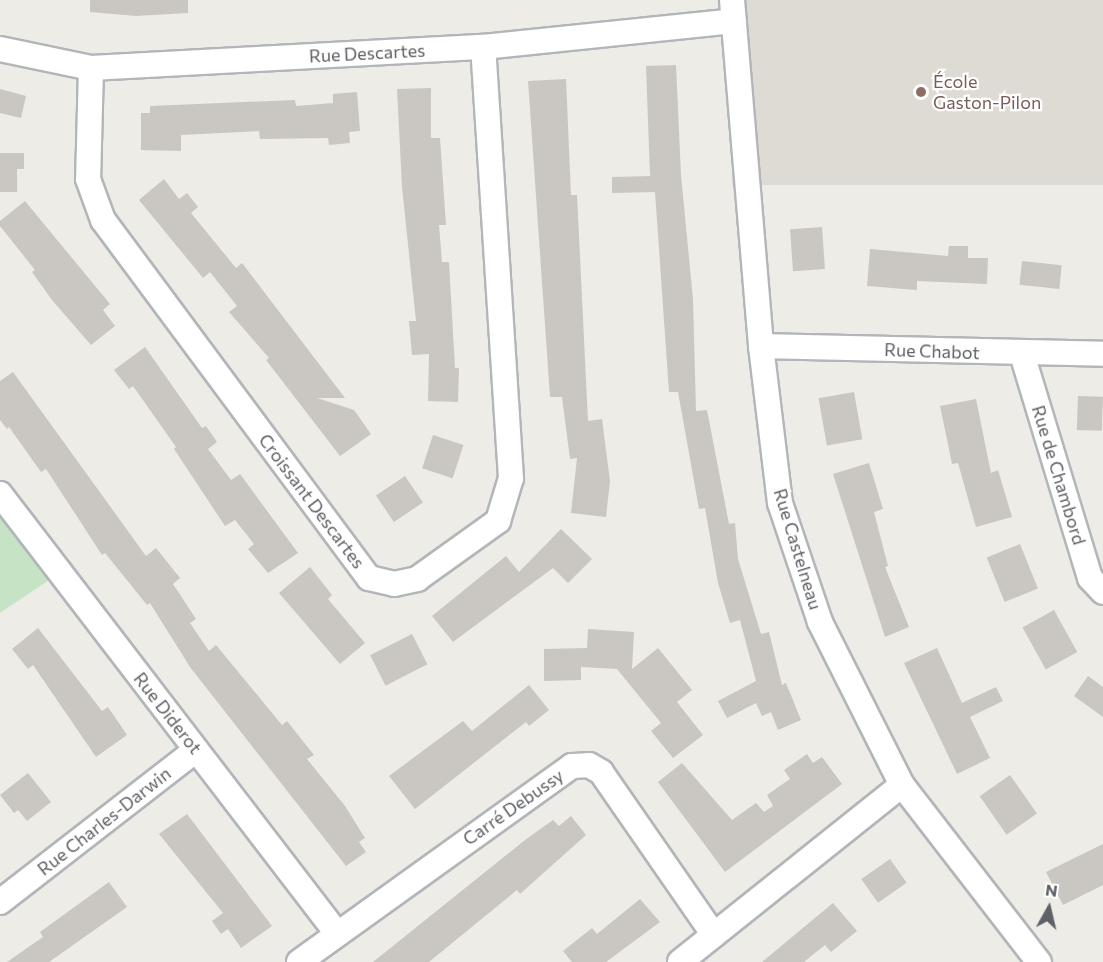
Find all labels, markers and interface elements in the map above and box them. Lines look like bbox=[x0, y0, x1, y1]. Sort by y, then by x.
street label: Rue Descartes bbox=[308, 39, 426, 67]
place label: École Gaston-Pilon bbox=[933, 71, 1041, 113]
marker: École Gaston-Pilon bbox=[914, 85, 928, 99]
street label: Rue Chabot bbox=[884, 339, 980, 363]
street label: Rue de Chambord bbox=[1028, 403, 1090, 547]
street label: Croissant Descartes bbox=[254, 429, 370, 573]
street label: Rue Castelneau bbox=[769, 486, 827, 612]
street label: Rue Diderot bbox=[129, 668, 207, 758]
street label: Rue Charles-Darwin bbox=[33, 762, 175, 880]
street label: Carré Debussy bbox=[459, 764, 567, 850]
north arrow bbox=[1019, 878, 1079, 938]
text: N bbox=[1044, 879, 1059, 900]

